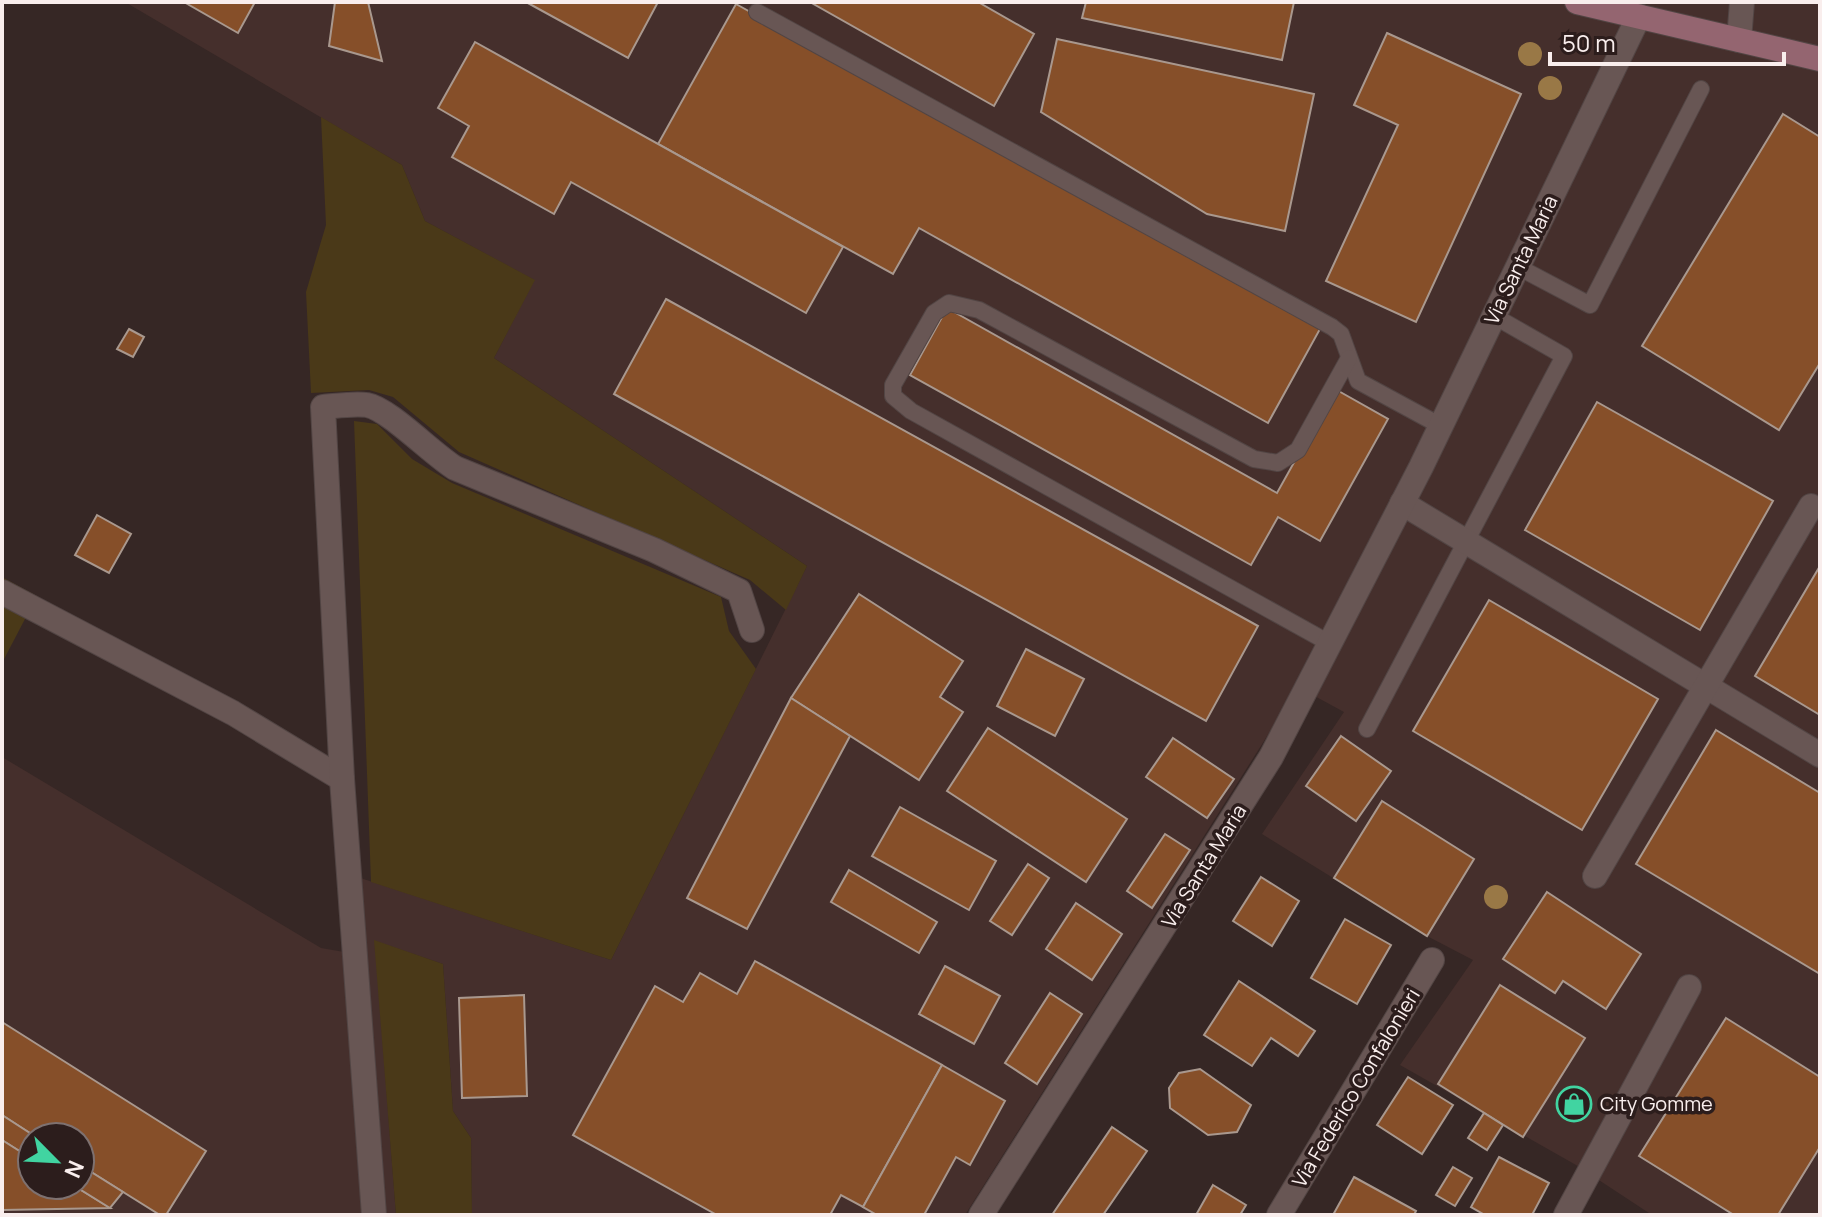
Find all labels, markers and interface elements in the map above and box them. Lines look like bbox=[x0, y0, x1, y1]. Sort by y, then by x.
scale bar bbox=[1550, 16, 1784, 66]
text: 50 m bbox=[1562, 26, 1616, 59]
street label: Via Santa Maria bbox=[1478, 191, 1564, 329]
street label: Via Santa Maria bbox=[1155, 799, 1252, 933]
street label: Via Federico Confalonieri bbox=[1285, 983, 1426, 1192]
shop icon: City Gomme bbox=[1555, 1085, 1593, 1123]
place label: City Gomme bbox=[1600, 1090, 1713, 1117]
north arrow bbox=[16, 1121, 96, 1201]
text: N bbox=[57, 1156, 91, 1182]

